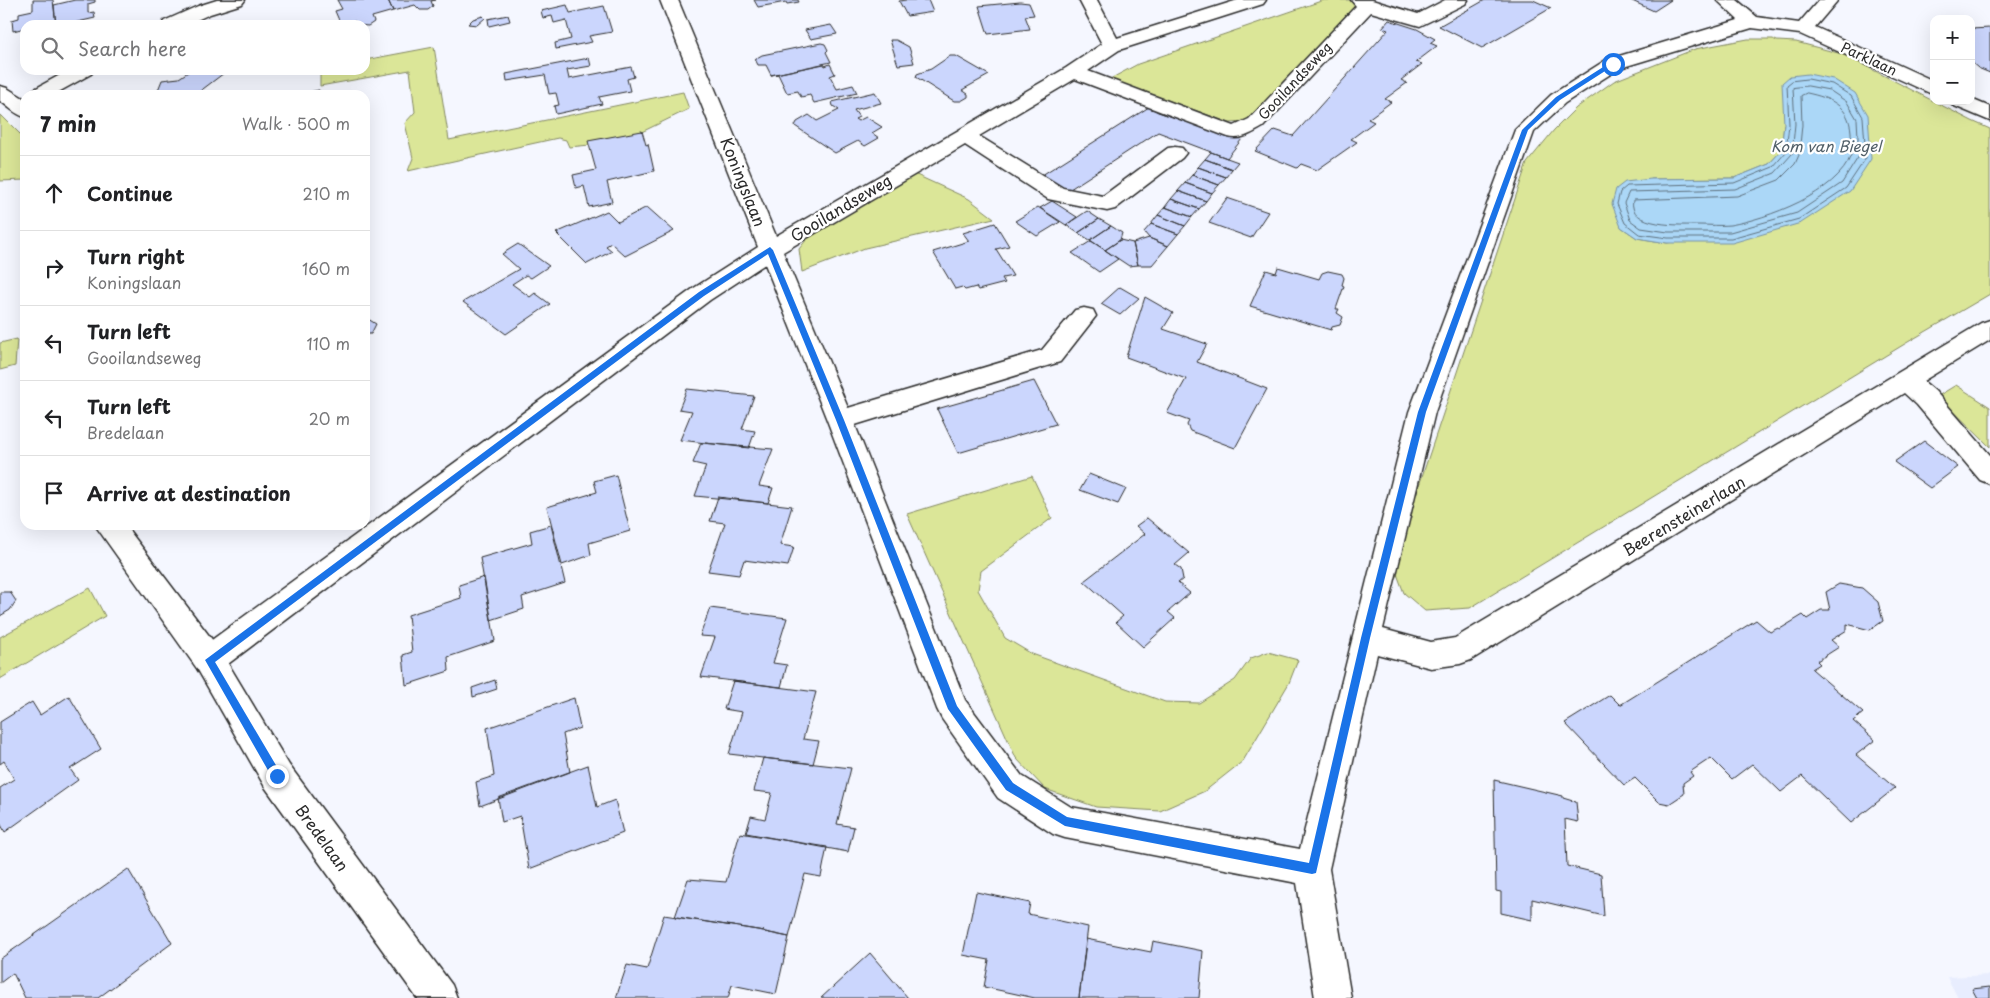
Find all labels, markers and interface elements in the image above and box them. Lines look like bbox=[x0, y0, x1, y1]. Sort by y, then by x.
map controls bbox=[1930, 15, 1975, 105]
button: + bbox=[1930, 15, 1975, 60]
search box bbox=[20, 20, 370, 75]
icon: search bbox=[38, 34, 66, 62]
text: Search here bbox=[78, 34, 187, 62]
street label: Parklaan bbox=[1838, 36, 1901, 81]
street label: Gooilandseweg bbox=[1253, 37, 1337, 125]
route start bbox=[1602, 53, 1625, 76]
button: − bbox=[1930, 60, 1975, 105]
text: 7 min bbox=[40, 107, 96, 139]
text: Walk · 500 m bbox=[242, 111, 350, 135]
street label: Koningslaan bbox=[715, 133, 773, 230]
water label: Kom van Biegel bbox=[1771, 134, 1884, 157]
street label: Gooilandseweg bbox=[785, 167, 896, 247]
icon: ahead bbox=[40, 179, 68, 207]
text: Continue bbox=[87, 179, 173, 207]
text: 210 m bbox=[302, 181, 350, 205]
text: Turn right bbox=[87, 242, 185, 270]
icon: right bbox=[40, 254, 68, 282]
text: 160 m bbox=[302, 256, 350, 280]
text: Koningslaan bbox=[87, 270, 181, 294]
text: Turn left bbox=[87, 317, 171, 345]
icon: left bbox=[40, 329, 68, 357]
text: 110 m bbox=[307, 331, 350, 355]
text: Gooilandseweg bbox=[87, 345, 202, 369]
text: Turn left bbox=[87, 392, 171, 420]
icon: left bbox=[40, 404, 68, 432]
text: 20 m bbox=[309, 406, 350, 430]
text: Bredelaan bbox=[87, 420, 164, 444]
street label: Beerensteinerlaan bbox=[1618, 469, 1749, 561]
icon: arrive bbox=[40, 479, 68, 507]
text: Arrive at destination bbox=[87, 479, 291, 507]
route end bbox=[266, 765, 289, 788]
street label: Bredelaan bbox=[290, 799, 355, 876]

